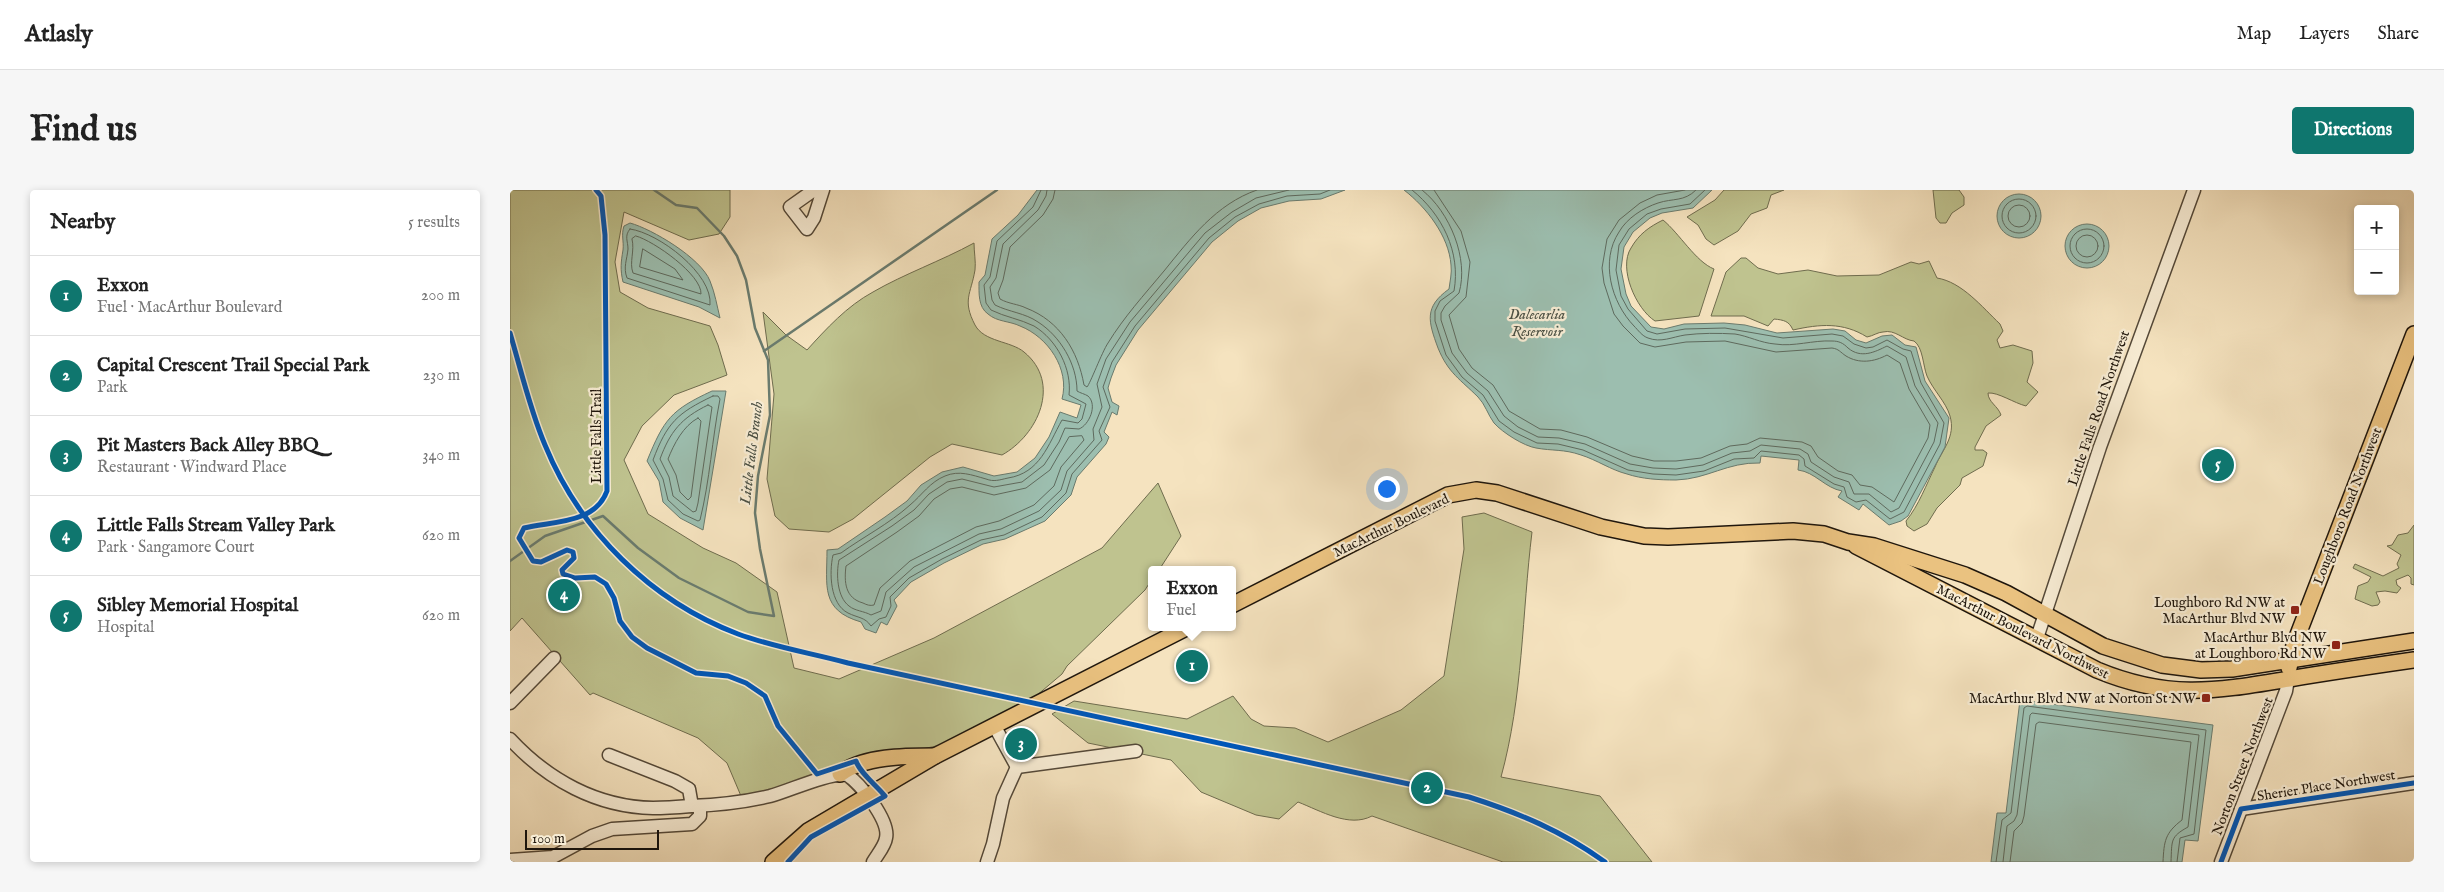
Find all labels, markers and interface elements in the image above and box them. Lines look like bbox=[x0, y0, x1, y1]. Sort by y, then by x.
text: Atlasly bbox=[25, 19, 93, 50]
text: Map bbox=[2237, 23, 2271, 46]
text: Layers bbox=[2299, 23, 2350, 46]
text: Share bbox=[2378, 23, 2419, 46]
button: Directions bbox=[2292, 107, 2414, 154]
text: Find us bbox=[30, 108, 137, 153]
map controls bbox=[2354, 205, 2399, 295]
button: + bbox=[2354, 205, 2399, 250]
text: Nearby bbox=[50, 209, 115, 236]
text: 5 results bbox=[408, 213, 460, 233]
button: − bbox=[2354, 250, 2399, 295]
text: Exxon bbox=[97, 274, 149, 298]
text: 1 bbox=[63, 286, 69, 306]
text: 200 m bbox=[421, 286, 460, 306]
text: Fuel · MacArthur Boulevard bbox=[97, 298, 282, 318]
water label: Dalecarlia Reservoir bbox=[1509, 305, 1566, 341]
street label: Little Falls Road Northwest bbox=[2064, 328, 2134, 488]
text: Capital Crescent Trail Special Park bbox=[97, 354, 369, 378]
text: 2 bbox=[62, 366, 70, 386]
text: 230 m bbox=[423, 366, 460, 386]
text: Park bbox=[97, 378, 127, 398]
street label: Little Falls Trail bbox=[588, 388, 606, 483]
water label: Little Falls Branch bbox=[736, 400, 767, 507]
street label: Loughboro Road Northwest bbox=[2310, 425, 2386, 588]
text: Pit Masters Back Alley BBQ bbox=[97, 434, 319, 458]
text: 3 bbox=[63, 446, 69, 466]
text: 340 m bbox=[422, 446, 460, 466]
pin: 5 bbox=[2202, 446, 2234, 484]
text: Restaurant · Windward Place bbox=[97, 458, 287, 478]
your location bbox=[1374, 476, 1400, 502]
street label: MacArthur Boulevard bbox=[1331, 490, 1453, 562]
text: Little Falls Stream Valley Park bbox=[97, 514, 335, 538]
text: 4 bbox=[62, 526, 70, 546]
text: 620 m bbox=[422, 526, 460, 546]
text: Park · Sangamore Court bbox=[97, 538, 254, 558]
popup bbox=[1148, 566, 1236, 631]
pin: 4 bbox=[548, 576, 580, 614]
text: Exxon bbox=[1166, 577, 1218, 601]
street label: MacArthur Boulevard Northwest bbox=[1933, 580, 2112, 683]
text: Sibley Memorial Hospital bbox=[97, 594, 298, 618]
place label: Loughboro Rd NW at MacArthur Blvd NW bbox=[2154, 594, 2286, 628]
text: Fuel bbox=[1166, 601, 1196, 621]
marker: Loughboro Rd NW at MacArthur Blvd NW bbox=[2289, 604, 2301, 616]
text: 5 bbox=[63, 606, 69, 626]
text: 620 m bbox=[422, 606, 460, 626]
text: Hospital bbox=[97, 618, 154, 638]
place label: MacArthur Blvd NW at Loughboro Rd NW bbox=[2195, 629, 2327, 663]
marker: MacArthur Blvd NW at Loughboro Rd NW bbox=[2330, 639, 2342, 651]
pin: 1 bbox=[1176, 647, 1208, 685]
place label: MacArthur Blvd NW at Norton St NW bbox=[1969, 690, 2197, 708]
marker: MacArthur Blvd NW at Norton St NW bbox=[2200, 692, 2212, 704]
street label: Norton Street Northwest bbox=[2208, 694, 2278, 838]
pin: 3 bbox=[1005, 725, 1037, 763]
street label: Sherier Place Northwest bbox=[2256, 766, 2397, 806]
pin: 2 bbox=[1411, 769, 1443, 807]
scale bar bbox=[525, 827, 659, 850]
text: 100 m bbox=[532, 830, 565, 848]

